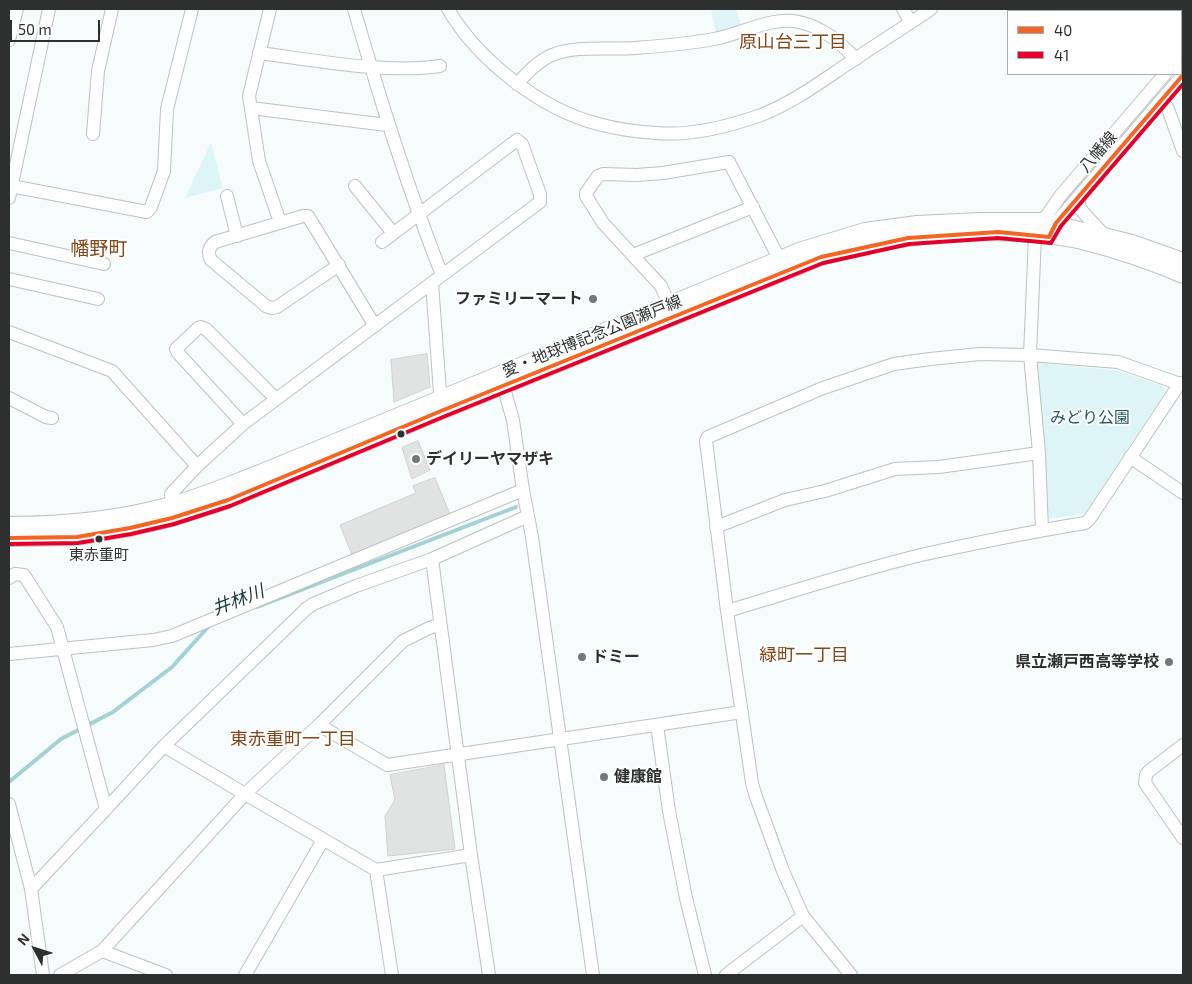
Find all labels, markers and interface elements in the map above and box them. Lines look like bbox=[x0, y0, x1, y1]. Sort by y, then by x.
scale bar bbox=[12, 10, 102, 42]
legend bbox=[1007, 10, 1182, 75]
text: 50 m bbox=[18, 20, 52, 38]
text: 40 bbox=[1054, 21, 1072, 39]
district label: 原山台三丁目 bbox=[739, 31, 847, 53]
text: 41 bbox=[1054, 46, 1069, 64]
street label: 八幡線 bbox=[1075, 128, 1121, 176]
district label: 幡野町 bbox=[71, 238, 127, 260]
place label: ファミリーマート bbox=[455, 289, 583, 309]
street label: 愛・地球博記念公園瀬戸線 bbox=[499, 291, 685, 381]
marker: ファミリーマート bbox=[587, 293, 599, 305]
park label: みどり公園 bbox=[1050, 408, 1130, 428]
unlabelled marker bbox=[396, 429, 406, 439]
place label: デイリーヤマザキ bbox=[426, 449, 554, 469]
marker: デイリーヤマザキ bbox=[410, 453, 422, 465]
marker: 東赤重町 bbox=[94, 534, 104, 544]
place label: 東赤重町 bbox=[69, 546, 129, 564]
water label: 井林川 bbox=[209, 580, 267, 620]
district label: 緑町一丁目 bbox=[759, 644, 849, 666]
place label: ドミー bbox=[592, 647, 640, 667]
marker: ドミー bbox=[576, 651, 588, 663]
place label: 県立瀬戸西高等学校 bbox=[1015, 652, 1159, 672]
marker: 県立瀬戸西高等学校 bbox=[1163, 656, 1175, 668]
district label: 東赤重町一丁目 bbox=[230, 728, 356, 750]
place label: 健康館 bbox=[614, 767, 662, 787]
marker: 健康館 bbox=[598, 771, 610, 783]
north arrow bbox=[10, 924, 60, 974]
text: N bbox=[13, 930, 33, 948]

